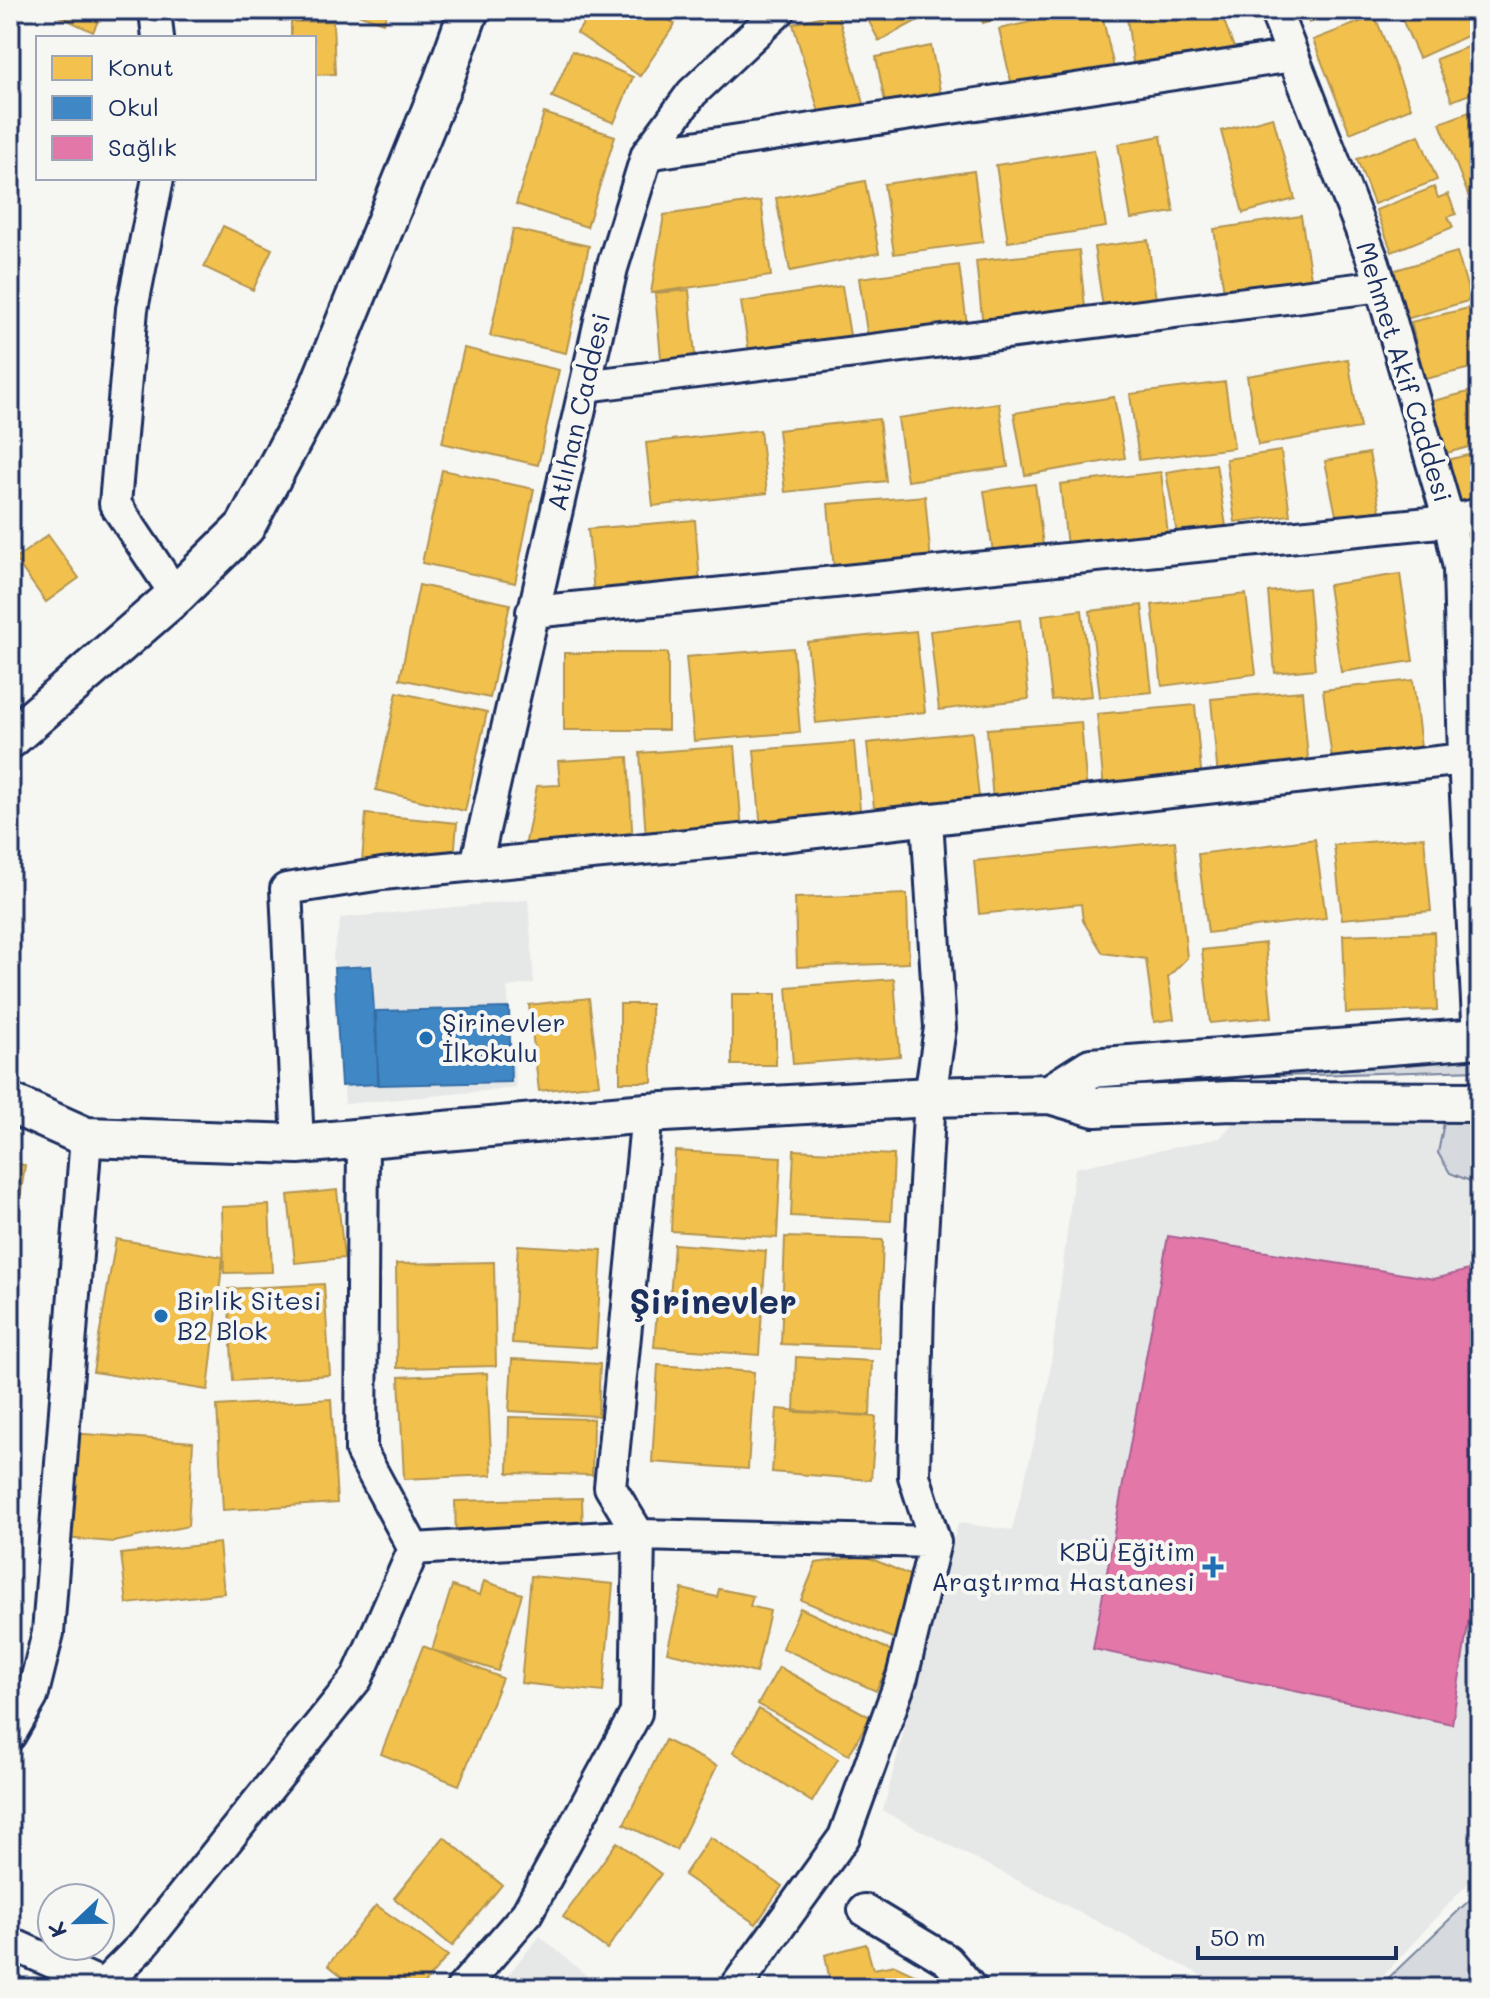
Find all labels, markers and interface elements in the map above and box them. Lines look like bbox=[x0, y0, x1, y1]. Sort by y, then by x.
legend bbox=[36, 36, 316, 180]
text: Konut bbox=[108, 51, 174, 82]
text: Okul bbox=[108, 91, 159, 122]
text: Sağlık bbox=[108, 131, 177, 162]
street label: Mehmet Akif Caddesi bbox=[1349, 237, 1461, 506]
street label: Atlıhan Caddesi bbox=[539, 309, 617, 514]
place label: Şirinevler İlkokulu bbox=[442, 1005, 566, 1069]
marker: Şirinevler İlkokulu bbox=[417, 1029, 435, 1047]
district label: Şirinevler bbox=[629, 1278, 797, 1323]
place label: Birlik Sitesi B2 Blok bbox=[177, 1283, 321, 1347]
marker: Birlik Sitesi B2 Blok bbox=[152, 1307, 170, 1325]
place label: KBÜ Eğitim Araştırma Hastanesi bbox=[931, 1534, 1195, 1598]
marker: KBÜ Eğitim Araştırma Hastanesi bbox=[1202, 1556, 1224, 1578]
north arrow bbox=[36, 1882, 116, 1962]
scale bar bbox=[1198, 1910, 1396, 1960]
text: K bbox=[41, 1918, 73, 1942]
text: 50 m bbox=[1210, 1921, 1266, 1952]

